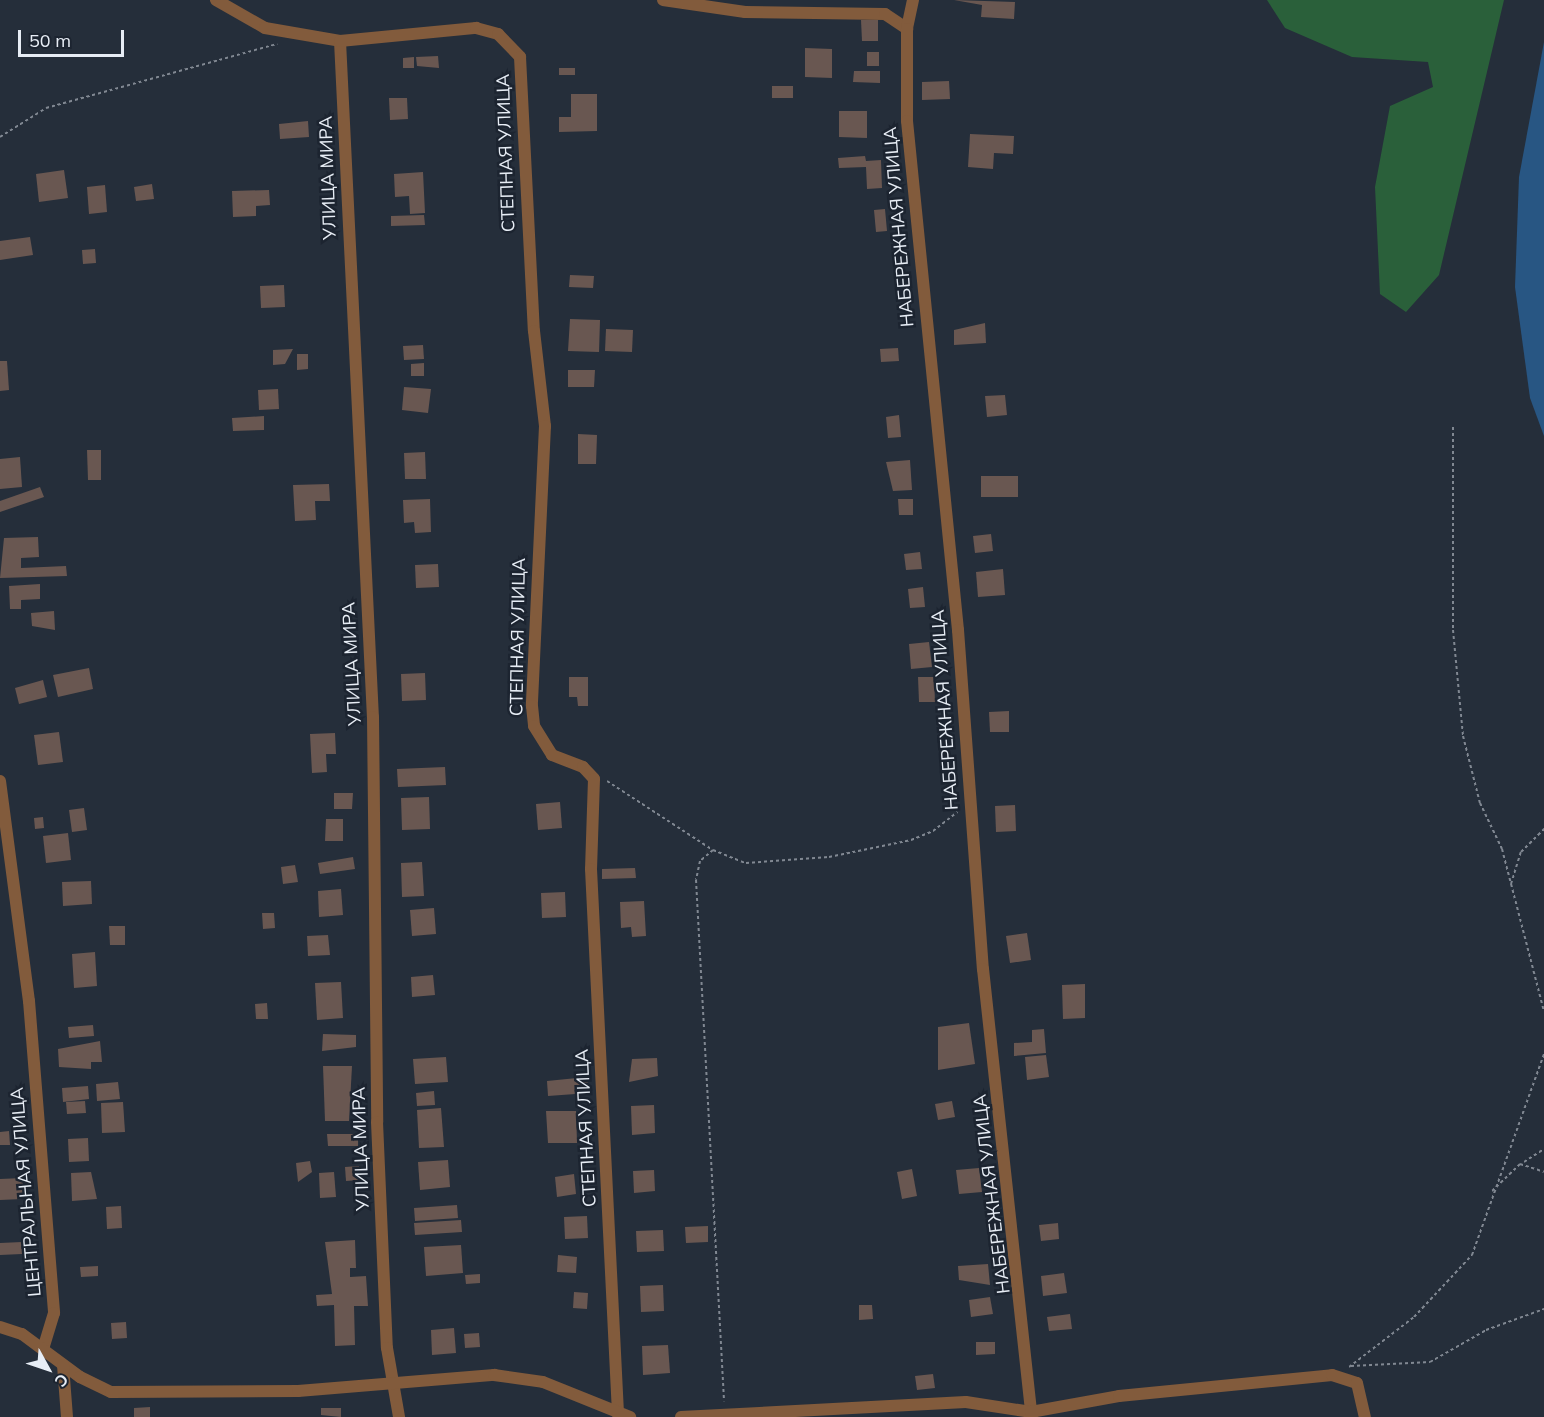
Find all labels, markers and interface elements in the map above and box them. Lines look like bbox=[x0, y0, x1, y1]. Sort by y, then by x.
scale bar bbox=[21, 18, 128, 56]
text: 50 m bbox=[29, 29, 71, 52]
street label: СТЕПНАЯ УЛИЦА bbox=[492, 74, 520, 232]
street label: УЛИЦА МИРА bbox=[315, 116, 341, 240]
street label: НАБЕРЕЖНАЯ УЛИЦА bbox=[879, 126, 919, 328]
street label: СТЕПНАЯ УЛИЦА bbox=[506, 558, 530, 716]
street label: УЛИЦА МИРА bbox=[338, 602, 366, 726]
street label: НАБЕРЕЖНАЯ УЛИЦА bbox=[927, 609, 963, 811]
street label: СТЕПНАЯ УЛИЦА bbox=[571, 1048, 601, 1208]
street label: ЦЕНТРАЛЬНАЯ УЛИЦА bbox=[6, 1086, 46, 1298]
street label: УЛИЦА МИРА bbox=[348, 1087, 374, 1211]
street label: НАБЕРЕЖНАЯ УЛИЦА bbox=[969, 1093, 1015, 1295]
north arrow bbox=[18, 1339, 78, 1399]
text: С bbox=[51, 1370, 73, 1391]

